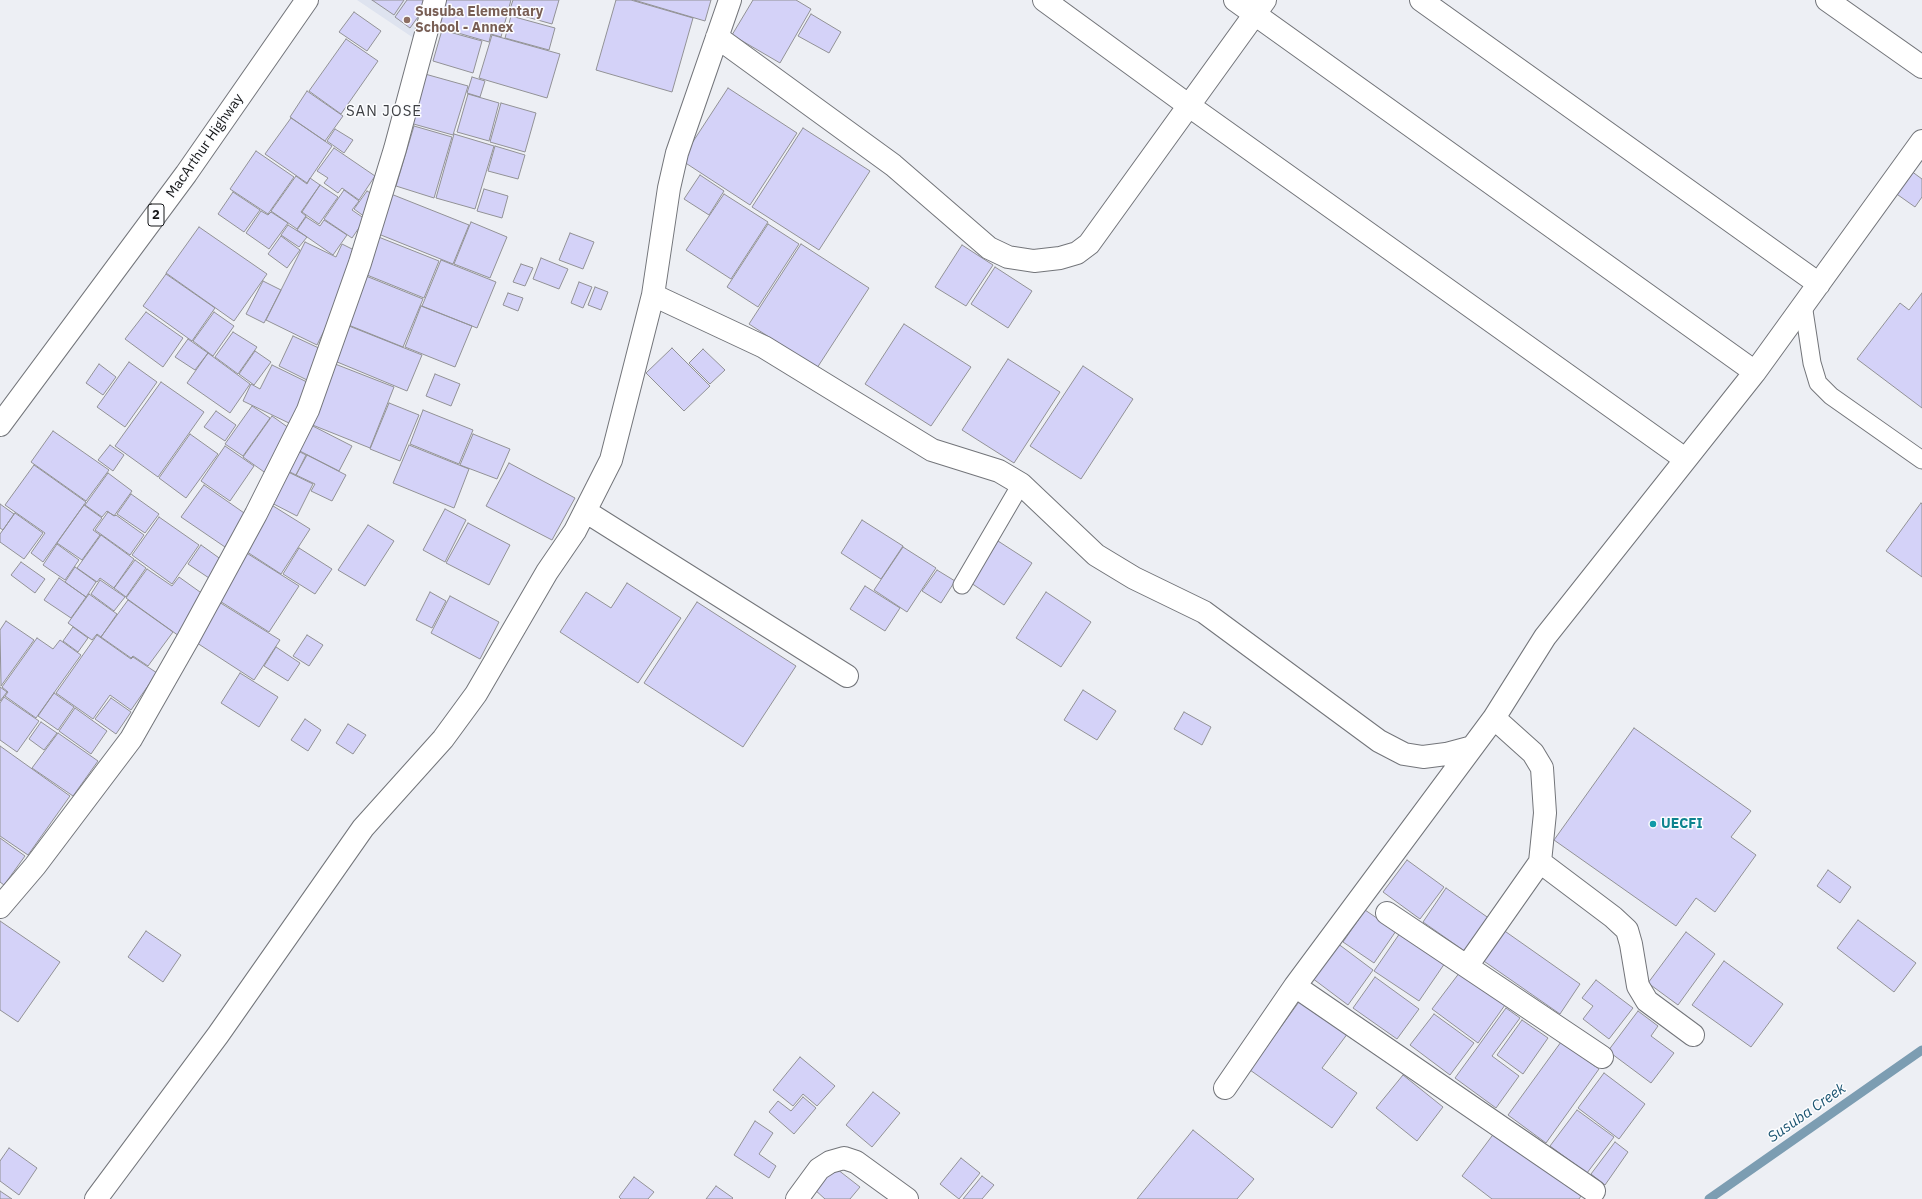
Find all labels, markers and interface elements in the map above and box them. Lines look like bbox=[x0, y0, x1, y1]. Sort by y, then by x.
place label: Susuba Elementary School - Annex bbox=[415, 4, 543, 36]
marker: Susuba Elementary School - Annex bbox=[402, 15, 412, 25]
street label: MacArthur Highway bbox=[163, 91, 247, 201]
district label: SAN JOSE bbox=[346, 103, 422, 121]
road number: 2 bbox=[148, 204, 164, 226]
place label: UECFI bbox=[1661, 816, 1703, 832]
marker: UECFI bbox=[1648, 819, 1658, 829]
water label: Susuba Creek bbox=[1765, 1080, 1849, 1146]

